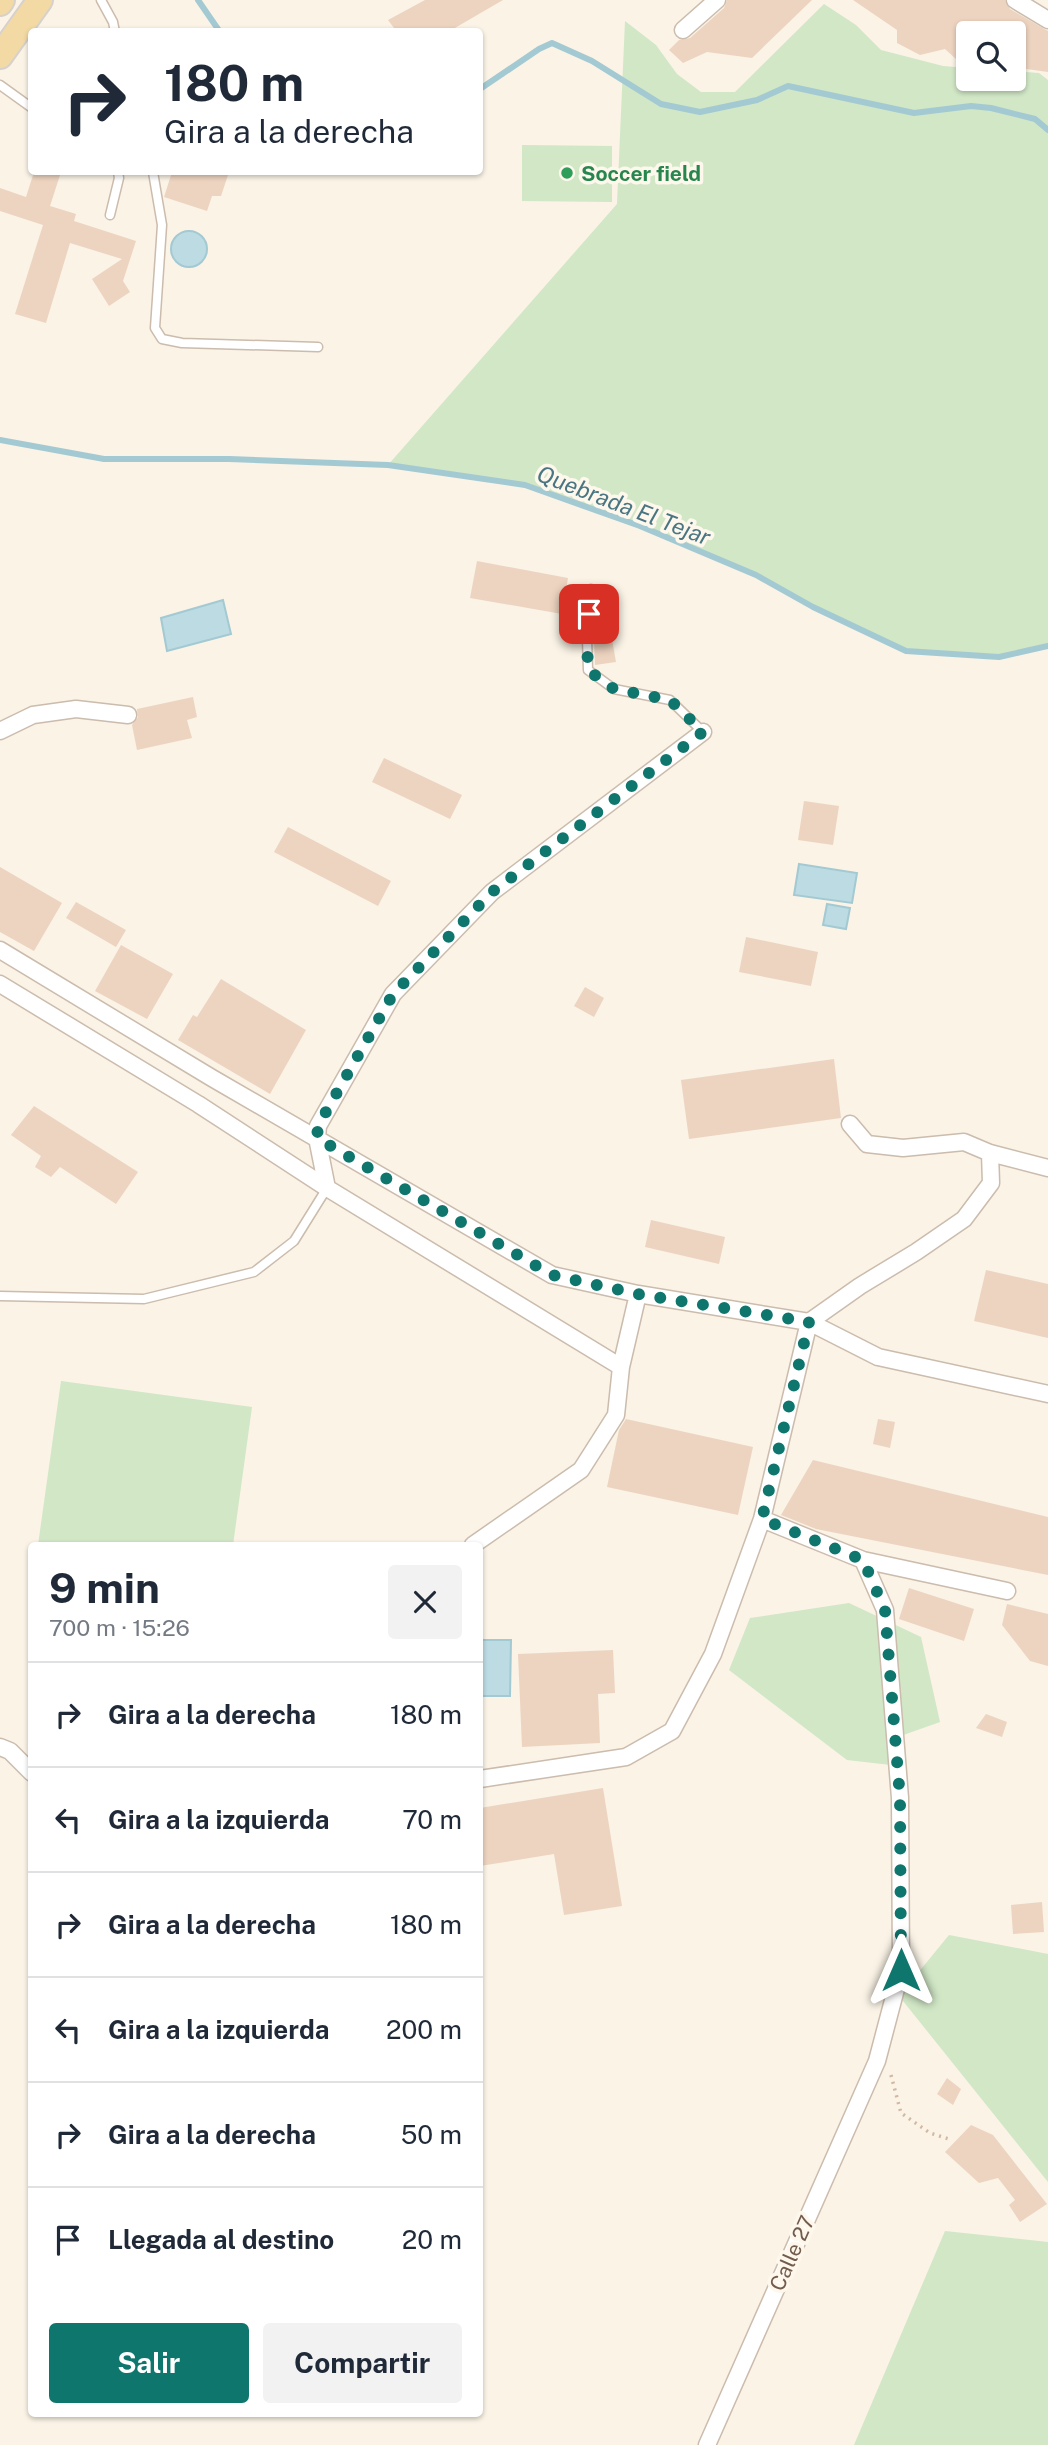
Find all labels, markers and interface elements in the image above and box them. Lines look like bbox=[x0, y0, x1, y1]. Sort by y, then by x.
map controls bbox=[956, 21, 1026, 91]
button: search bbox=[956, 21, 1026, 91]
text: 180 m bbox=[164, 54, 304, 112]
icon: right bbox=[49, 56, 140, 147]
text: Gira a la derecha bbox=[164, 113, 414, 150]
place label: Soccer field bbox=[581, 161, 701, 186]
marker: Soccer field bbox=[559, 165, 575, 181]
water label: Quebrada El Tejar bbox=[533, 459, 715, 551]
pin bbox=[559, 584, 619, 644]
icon: arrive bbox=[570, 595, 608, 633]
text: 9 min bbox=[49, 1563, 160, 1612]
button: close bbox=[388, 1565, 462, 1639]
text: 700 m · 15:26 bbox=[49, 1614, 190, 1641]
icon: right bbox=[49, 1696, 87, 1734]
text: Gira a la derecha bbox=[108, 1699, 316, 1730]
text: 180 m bbox=[390, 1699, 462, 1730]
icon: left bbox=[49, 1801, 87, 1839]
text: Gira a la izquierda bbox=[108, 1804, 330, 1835]
text: 70 m bbox=[402, 1804, 462, 1835]
icon: right bbox=[49, 1906, 87, 1944]
text: Gira a la derecha bbox=[108, 1909, 316, 1940]
text: 180 m bbox=[390, 1909, 462, 1940]
position arrow bbox=[864, 1933, 938, 2007]
icon: left bbox=[49, 2011, 87, 2049]
text: Gira a la izquierda bbox=[108, 2014, 330, 2045]
text: 200 m bbox=[386, 2014, 462, 2045]
icon: right bbox=[49, 2116, 87, 2154]
text: Gira a la derecha bbox=[108, 2119, 316, 2150]
text: 50 m bbox=[401, 2119, 462, 2150]
street label: Calle 27 bbox=[764, 2211, 820, 2295]
icon: arrive bbox=[49, 2221, 87, 2259]
text: Llegada al destino bbox=[108, 2224, 334, 2255]
text: 20 m bbox=[402, 2224, 462, 2255]
button: Salir bbox=[49, 2323, 249, 2403]
button: Compartir bbox=[263, 2323, 462, 2403]

